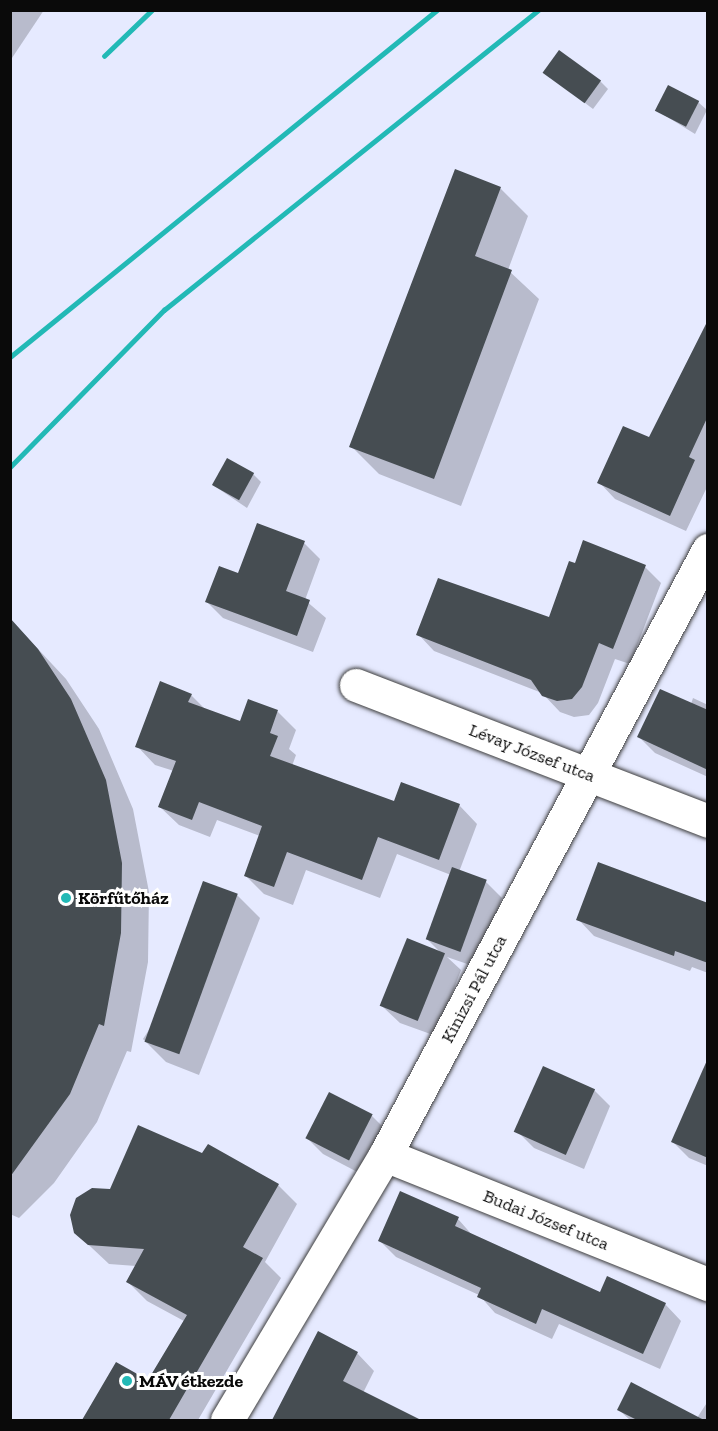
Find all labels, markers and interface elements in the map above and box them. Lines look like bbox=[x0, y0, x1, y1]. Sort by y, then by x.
street label: Lévay József utca bbox=[466, 719, 598, 787]
place label: Körfűtőház bbox=[78, 887, 169, 909]
marker: Körfűtőház bbox=[59, 891, 73, 905]
street label: Kinizsi Pál utca bbox=[437, 931, 511, 1047]
street label: Budai József utca bbox=[480, 1185, 612, 1255]
place label: MÁV étkezde bbox=[139, 1370, 244, 1392]
marker: MÁV étkezde bbox=[120, 1374, 134, 1388]

